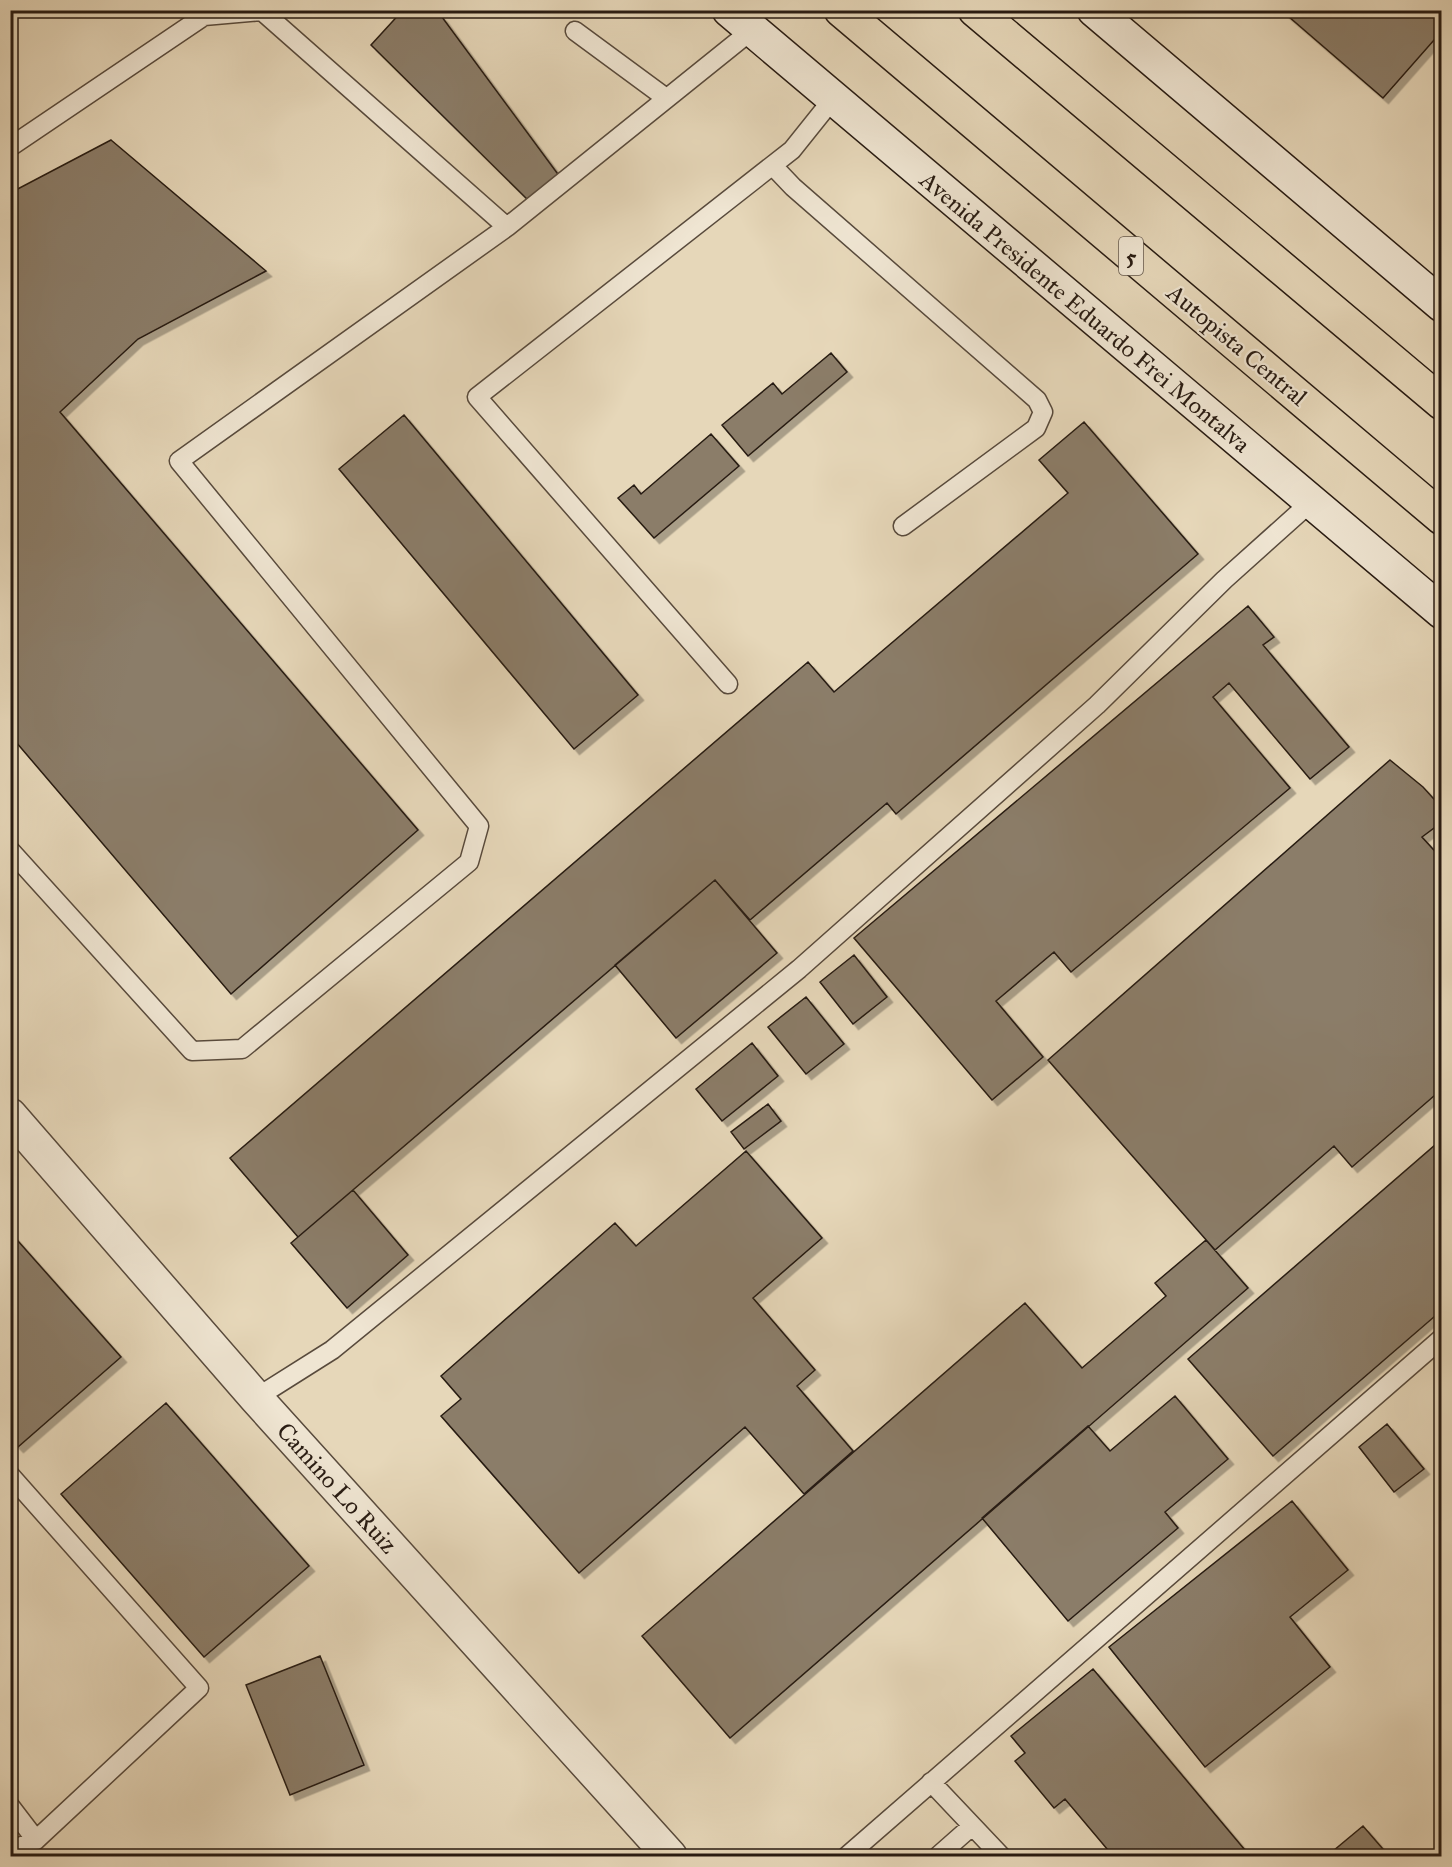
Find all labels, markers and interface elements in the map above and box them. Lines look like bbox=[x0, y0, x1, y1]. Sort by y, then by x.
street label: Avenida Presidente Eduardo Frei Montalva bbox=[913, 164, 1257, 460]
road number: 5 bbox=[1119, 237, 1143, 275]
street label: Autopista Central bbox=[1160, 277, 1314, 413]
street label: Camino Lo Ruiz bbox=[270, 1416, 404, 1560]

